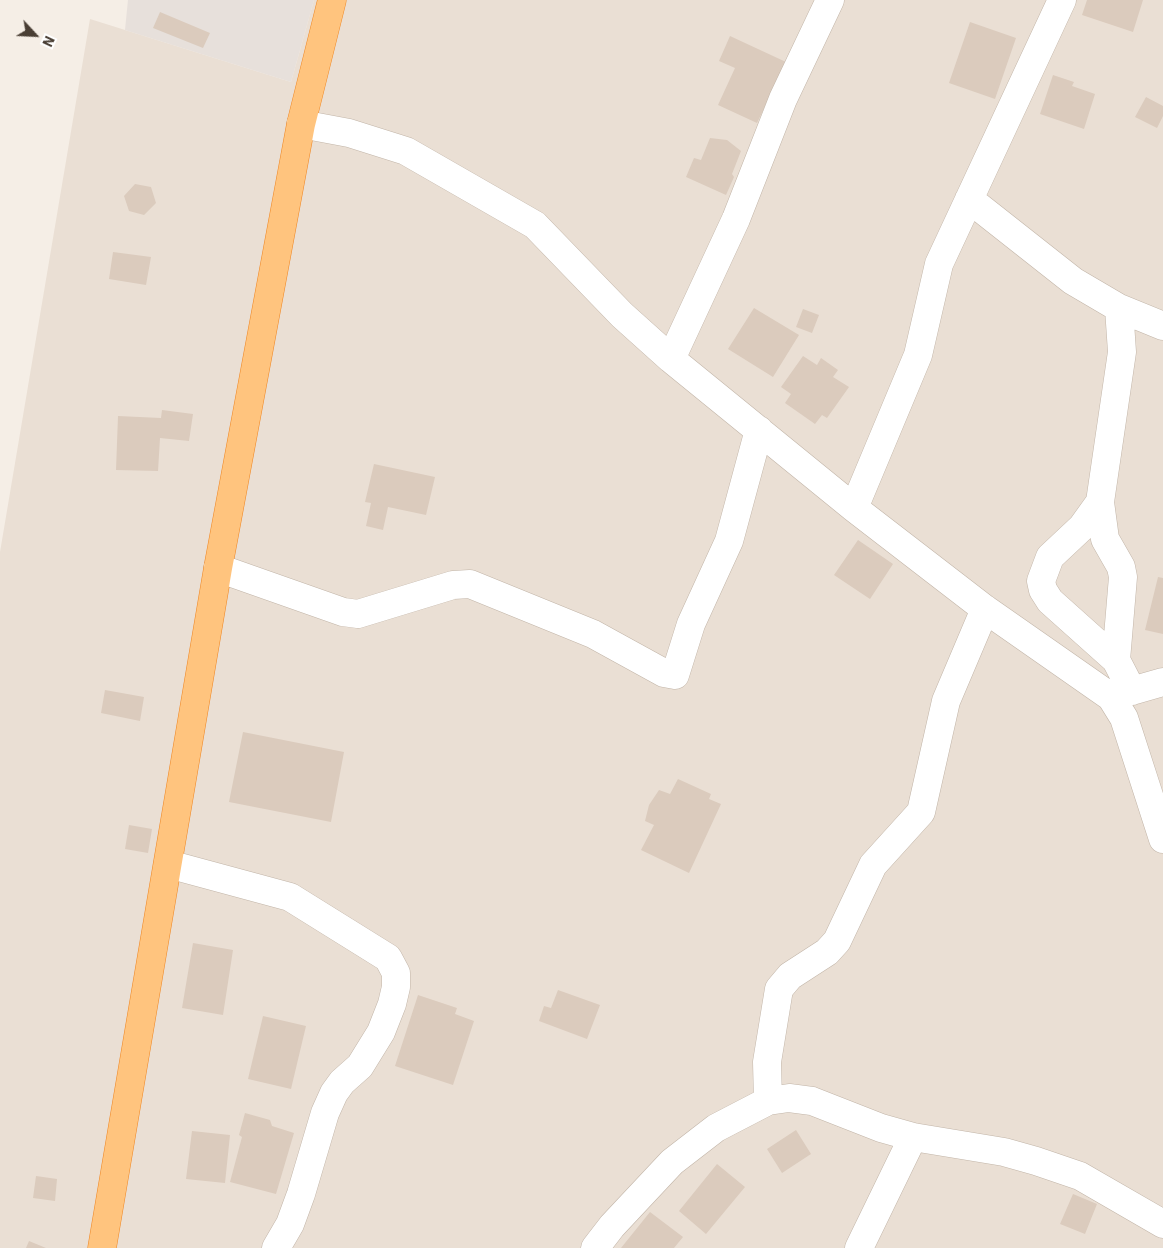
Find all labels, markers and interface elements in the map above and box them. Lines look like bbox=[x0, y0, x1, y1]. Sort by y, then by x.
north arrow bbox=[10, 10, 60, 60]
text: N bbox=[38, 33, 59, 50]

